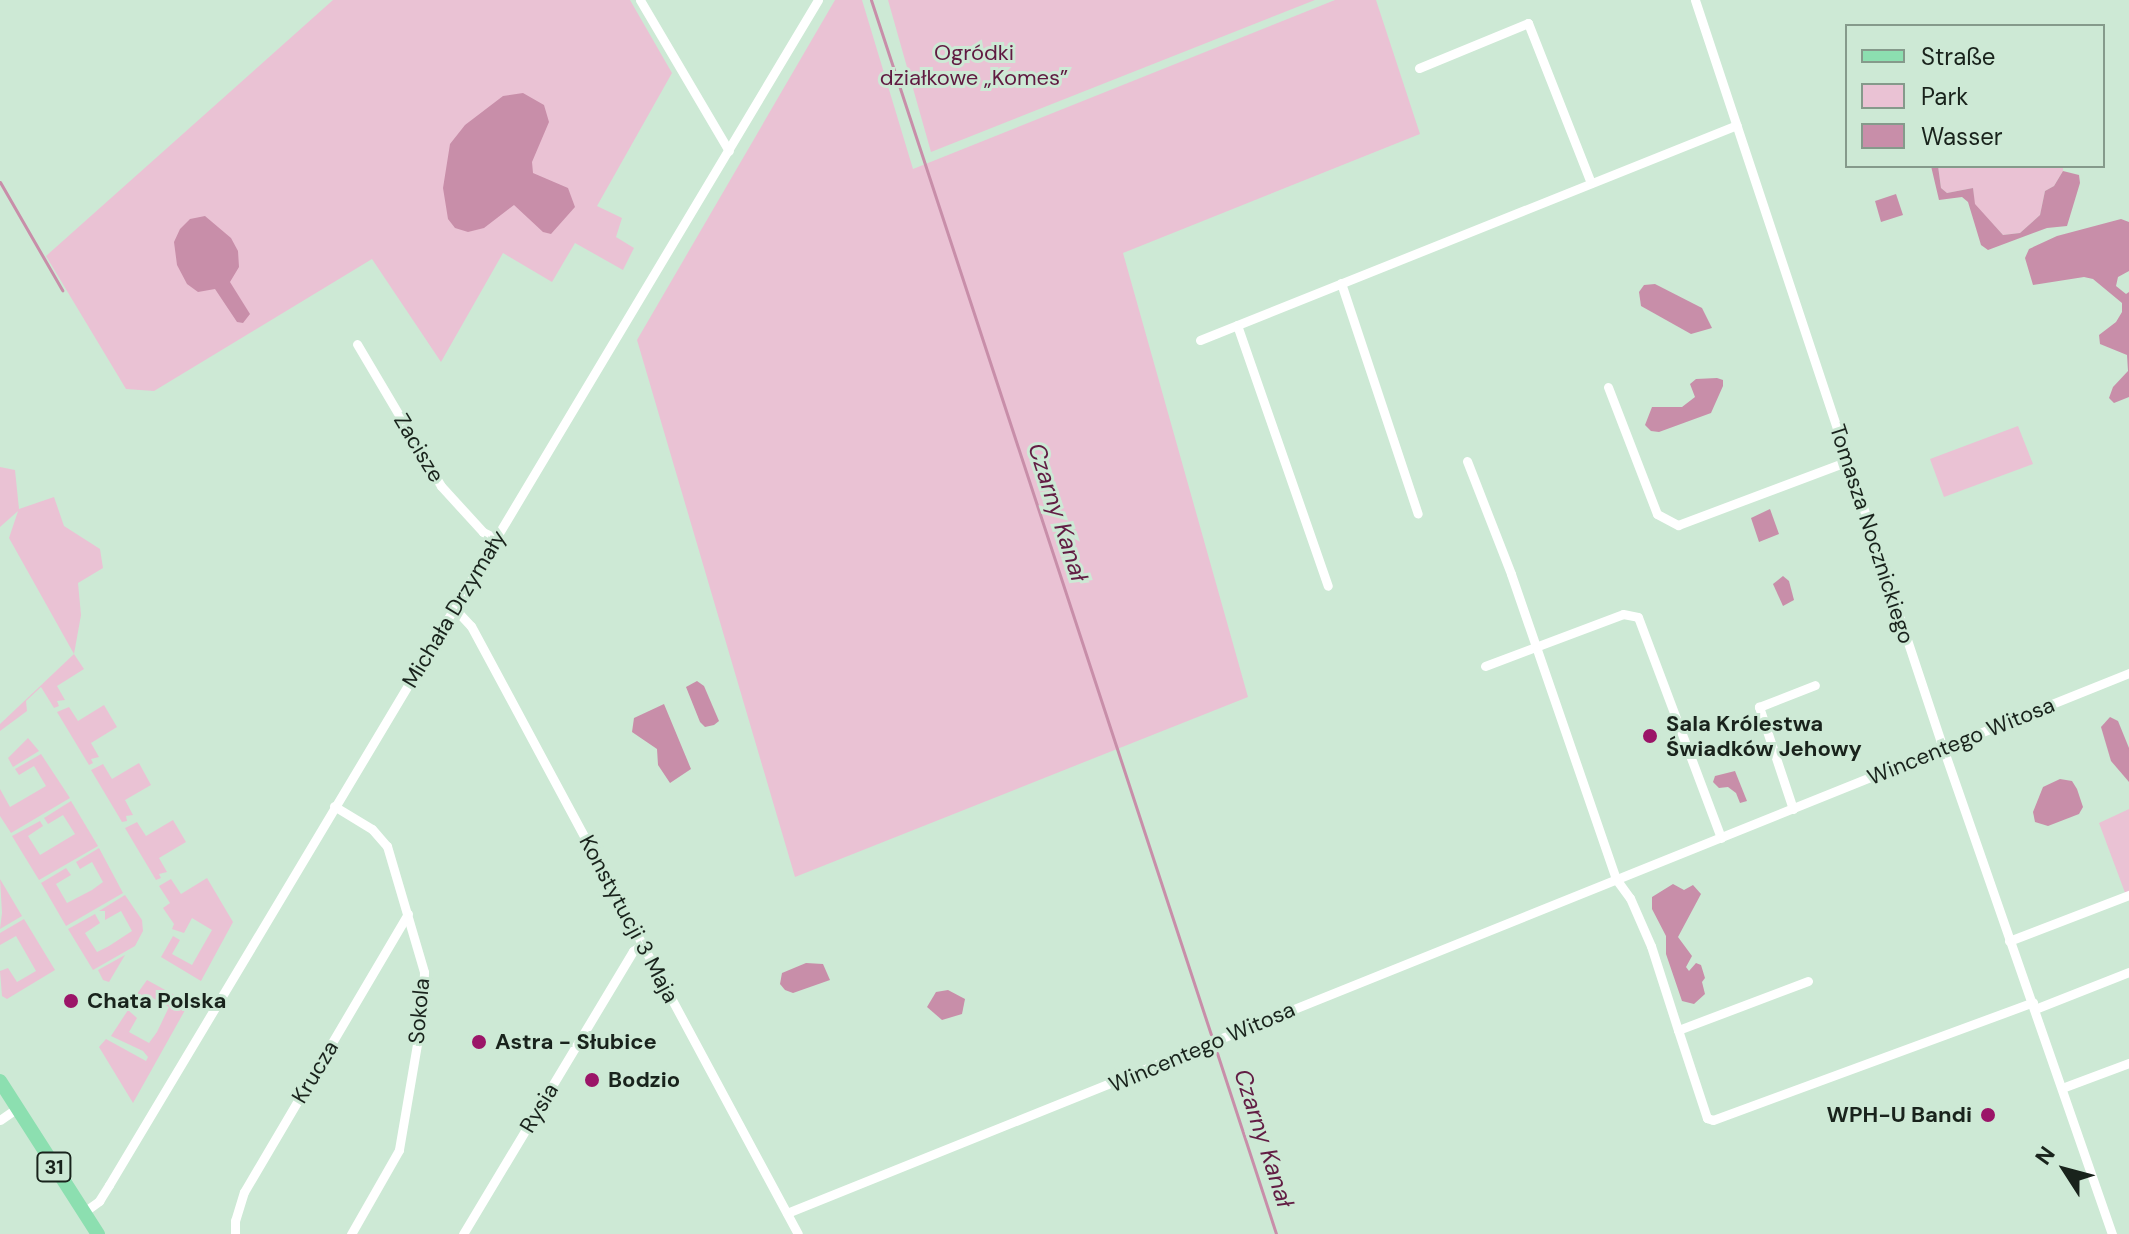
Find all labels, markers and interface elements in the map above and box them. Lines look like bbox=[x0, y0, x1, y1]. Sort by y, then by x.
legend bbox=[1845, 24, 2105, 168]
park label: Ogródki działkowe „Komes” bbox=[880, 39, 1068, 90]
text: Straße bbox=[1921, 41, 1995, 72]
text: Park bbox=[1921, 81, 1968, 112]
text: Wasser bbox=[1921, 121, 2003, 152]
street label: Zacisze bbox=[388, 409, 450, 487]
street label: Tomasza Nocznickiego bbox=[1824, 421, 1920, 647]
water label: Czarny Kanał bbox=[1022, 439, 1094, 585]
street label: Michała Drzymały bbox=[397, 525, 511, 693]
street label: Wincentego Witosa bbox=[1864, 691, 2058, 791]
place label: Sala Królestwa Świadków Jehowy bbox=[1666, 710, 1862, 762]
marker: Sala Królestwa Świadków Jehowy bbox=[1641, 727, 1659, 745]
street label: Konstytucji 3 Maja bbox=[574, 831, 684, 1007]
street label: Sokola bbox=[403, 977, 435, 1045]
place label: Chata Polska bbox=[87, 988, 226, 1014]
marker: Chata Polska bbox=[62, 992, 80, 1010]
street label: Wincentego Witosa bbox=[1105, 996, 1299, 1098]
place label: Astra - Słubice bbox=[495, 1029, 657, 1055]
marker: Astra - Słubice bbox=[470, 1033, 488, 1051]
street label: Krucza bbox=[286, 1036, 344, 1108]
water label: Czarny Kanał bbox=[1228, 1065, 1300, 1211]
place label: Bodzio bbox=[608, 1067, 680, 1093]
marker: Bodzio bbox=[583, 1071, 601, 1089]
street label: Rysia bbox=[514, 1079, 564, 1137]
place label: WPH-U Bandi bbox=[1827, 1102, 1972, 1128]
marker: WPH-U Bandi bbox=[1979, 1106, 1997, 1124]
north arrow bbox=[2025, 1130, 2105, 1210]
text: N bbox=[2029, 1141, 2062, 1171]
road number: 31 bbox=[36, 1151, 72, 1183]

